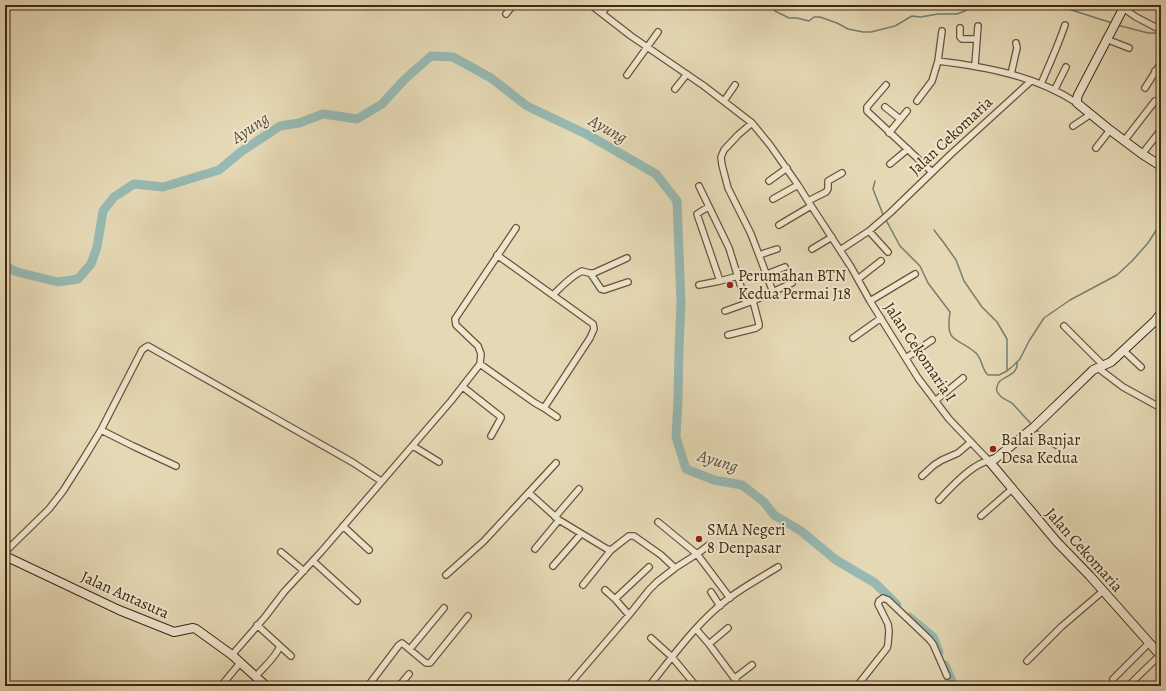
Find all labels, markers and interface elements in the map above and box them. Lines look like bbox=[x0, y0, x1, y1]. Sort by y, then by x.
street label: Jalan Cekomaria bbox=[904, 91, 998, 180]
water label: Ayung bbox=[226, 107, 274, 150]
water label: Ayung bbox=[584, 109, 632, 149]
place label: Perumahan BTN Kedua Permai J18 bbox=[738, 265, 851, 305]
marker: Perumahan BTN Kedua Permai J18 bbox=[725, 280, 735, 290]
street label: Jalan Cekomaria I bbox=[879, 298, 961, 406]
place label: Balai Banjar Desa Kedua bbox=[1001, 429, 1080, 469]
water label: Ayung bbox=[694, 444, 741, 478]
marker: Balai Banjar Desa Kedua bbox=[988, 444, 998, 454]
street label: Jalan Cekomaria bbox=[1040, 503, 1128, 597]
place label: SMA Negeri 8 Denpasar bbox=[707, 519, 786, 559]
marker: SMA Negeri 8 Denpasar bbox=[694, 534, 704, 544]
street label: Jalan Antasura bbox=[77, 566, 173, 624]

